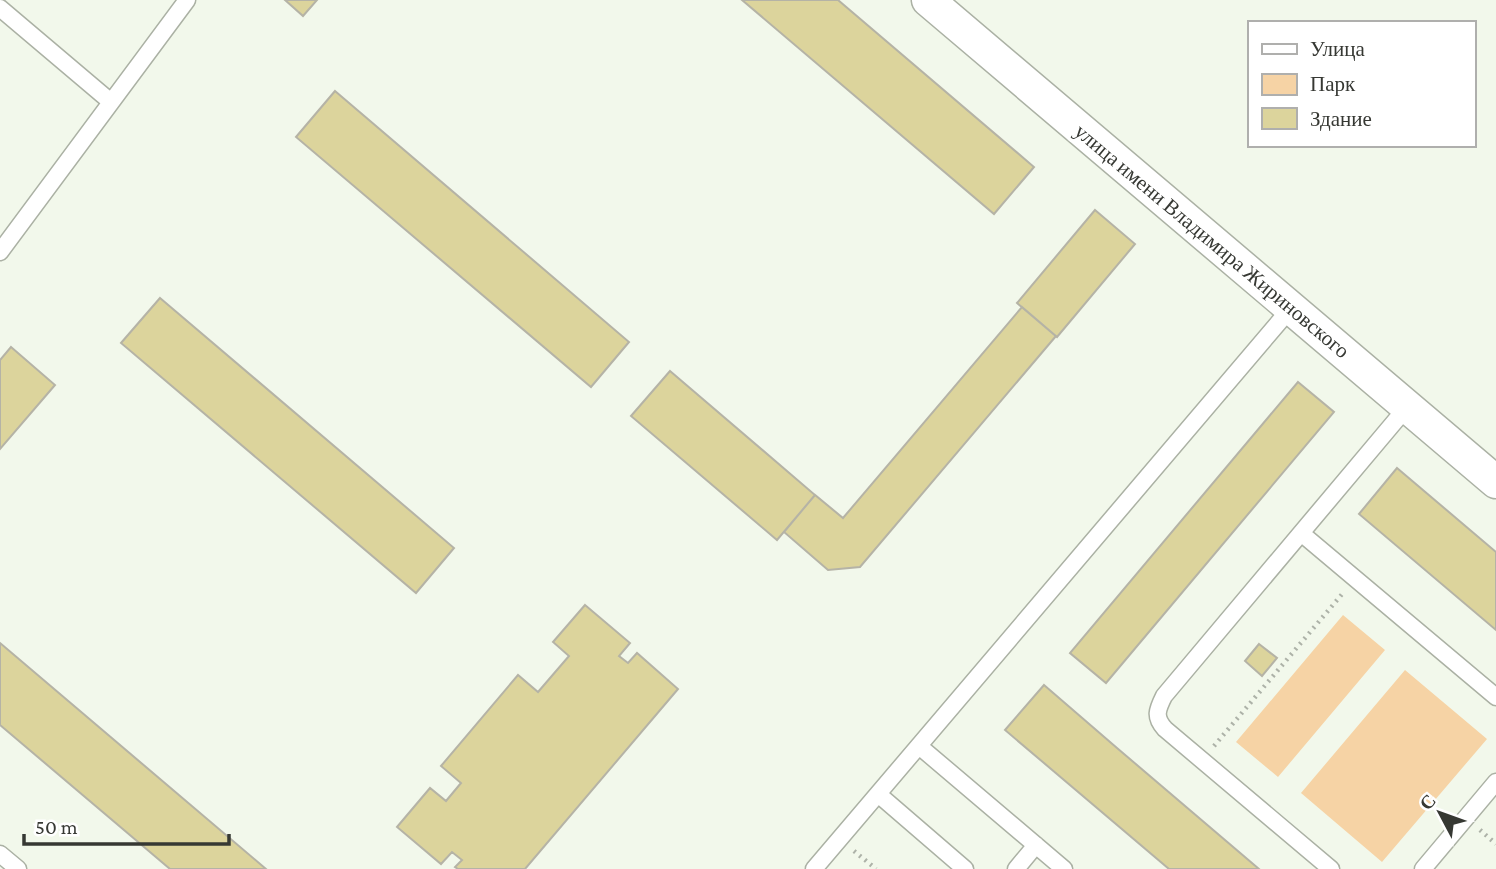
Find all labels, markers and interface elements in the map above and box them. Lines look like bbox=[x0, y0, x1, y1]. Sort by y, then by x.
legend bbox=[1248, 21, 1475, 147]
text: Улица bbox=[1310, 37, 1365, 61]
text: Парк bbox=[1310, 72, 1356, 96]
text: Здание bbox=[1310, 107, 1372, 131]
street label: улица имени Владимира Жириновского bbox=[1070, 119, 1354, 363]
north arrow bbox=[1405, 778, 1475, 848]
text: С bbox=[1415, 790, 1440, 814]
scale bar bbox=[24, 802, 229, 846]
text: 50 m bbox=[35, 815, 78, 839]

